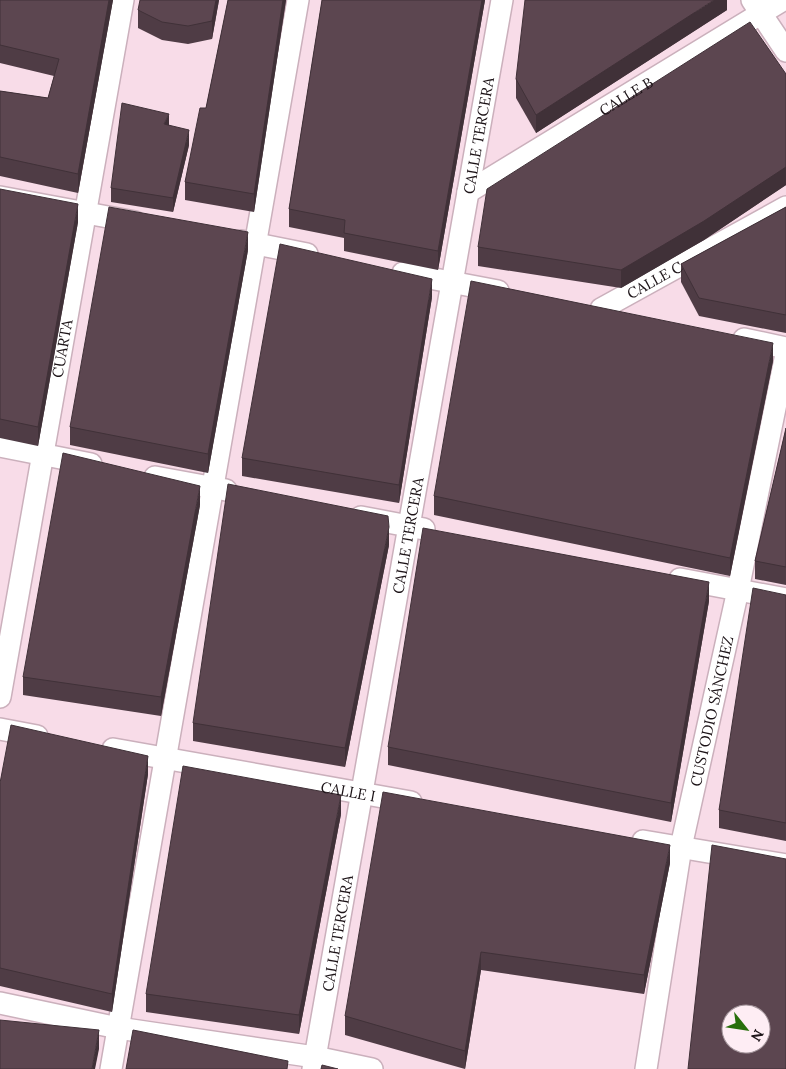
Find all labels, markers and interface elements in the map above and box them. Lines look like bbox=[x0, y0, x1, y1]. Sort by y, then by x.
street label: CALLE B bbox=[596, 72, 656, 119]
street label: CALLE TERCERA bbox=[458, 75, 498, 195]
street label: CALLE C bbox=[623, 256, 686, 303]
street label: CUARTA bbox=[47, 317, 76, 379]
street label: CALLE TERCERA bbox=[388, 475, 427, 595]
street label: CUSTODIO SÁNCHEZ bbox=[685, 634, 737, 788]
street label: CALLE I bbox=[319, 777, 377, 805]
street label: CALLE TERCERA bbox=[317, 873, 357, 993]
north arrow bbox=[721, 1004, 771, 1054]
text: N bbox=[747, 1026, 768, 1045]

